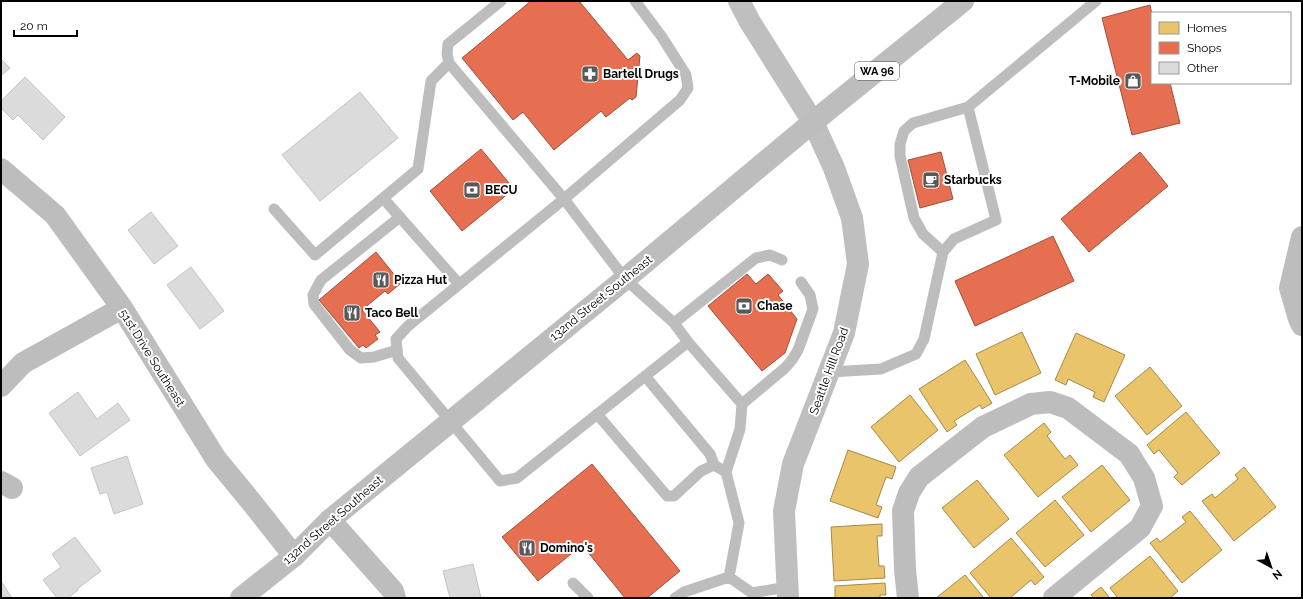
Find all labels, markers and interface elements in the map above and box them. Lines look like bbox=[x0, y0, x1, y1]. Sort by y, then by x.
scale bar bbox=[14, 12, 77, 38]
legend bbox=[1151, 12, 1291, 84]
text: 20 m bbox=[20, 19, 48, 33]
text: Homes bbox=[1187, 21, 1227, 35]
text: Shops bbox=[1187, 41, 1222, 55]
text: Other bbox=[1187, 61, 1219, 75]
road number: WA 96 bbox=[855, 62, 899, 80]
pharmacy icon: Bartell Drugs bbox=[580, 64, 600, 84]
place label: Bartell Drugs bbox=[603, 67, 679, 81]
shop icon: T-Mobile bbox=[1123, 71, 1143, 91]
place label: T-Mobile bbox=[1069, 74, 1120, 88]
cafe icon: Starbucks bbox=[921, 170, 941, 190]
place label: Starbucks bbox=[944, 173, 1002, 187]
bank icon: BECU bbox=[462, 180, 482, 200]
place label: BECU bbox=[485, 183, 517, 197]
street label: 132nd Street Southeast bbox=[547, 252, 655, 344]
restaurant icon: Pizza Hut bbox=[371, 270, 391, 290]
place label: Pizza Hut bbox=[394, 273, 447, 287]
bank icon: Chase bbox=[734, 296, 754, 316]
place label: Chase bbox=[757, 299, 792, 313]
restaurant icon: Taco Bell bbox=[342, 303, 362, 323]
place label: Taco Bell bbox=[365, 306, 418, 320]
street label: 51st Drive Southeast bbox=[116, 307, 188, 409]
street label: Seattle Hill Road bbox=[807, 326, 851, 416]
street label: 132nd Street Southeast bbox=[280, 473, 386, 567]
restaurant icon: Domino's bbox=[517, 538, 537, 558]
place label: Domino's bbox=[540, 541, 593, 555]
north arrow bbox=[1251, 547, 1291, 587]
text: N bbox=[1270, 567, 1285, 582]

